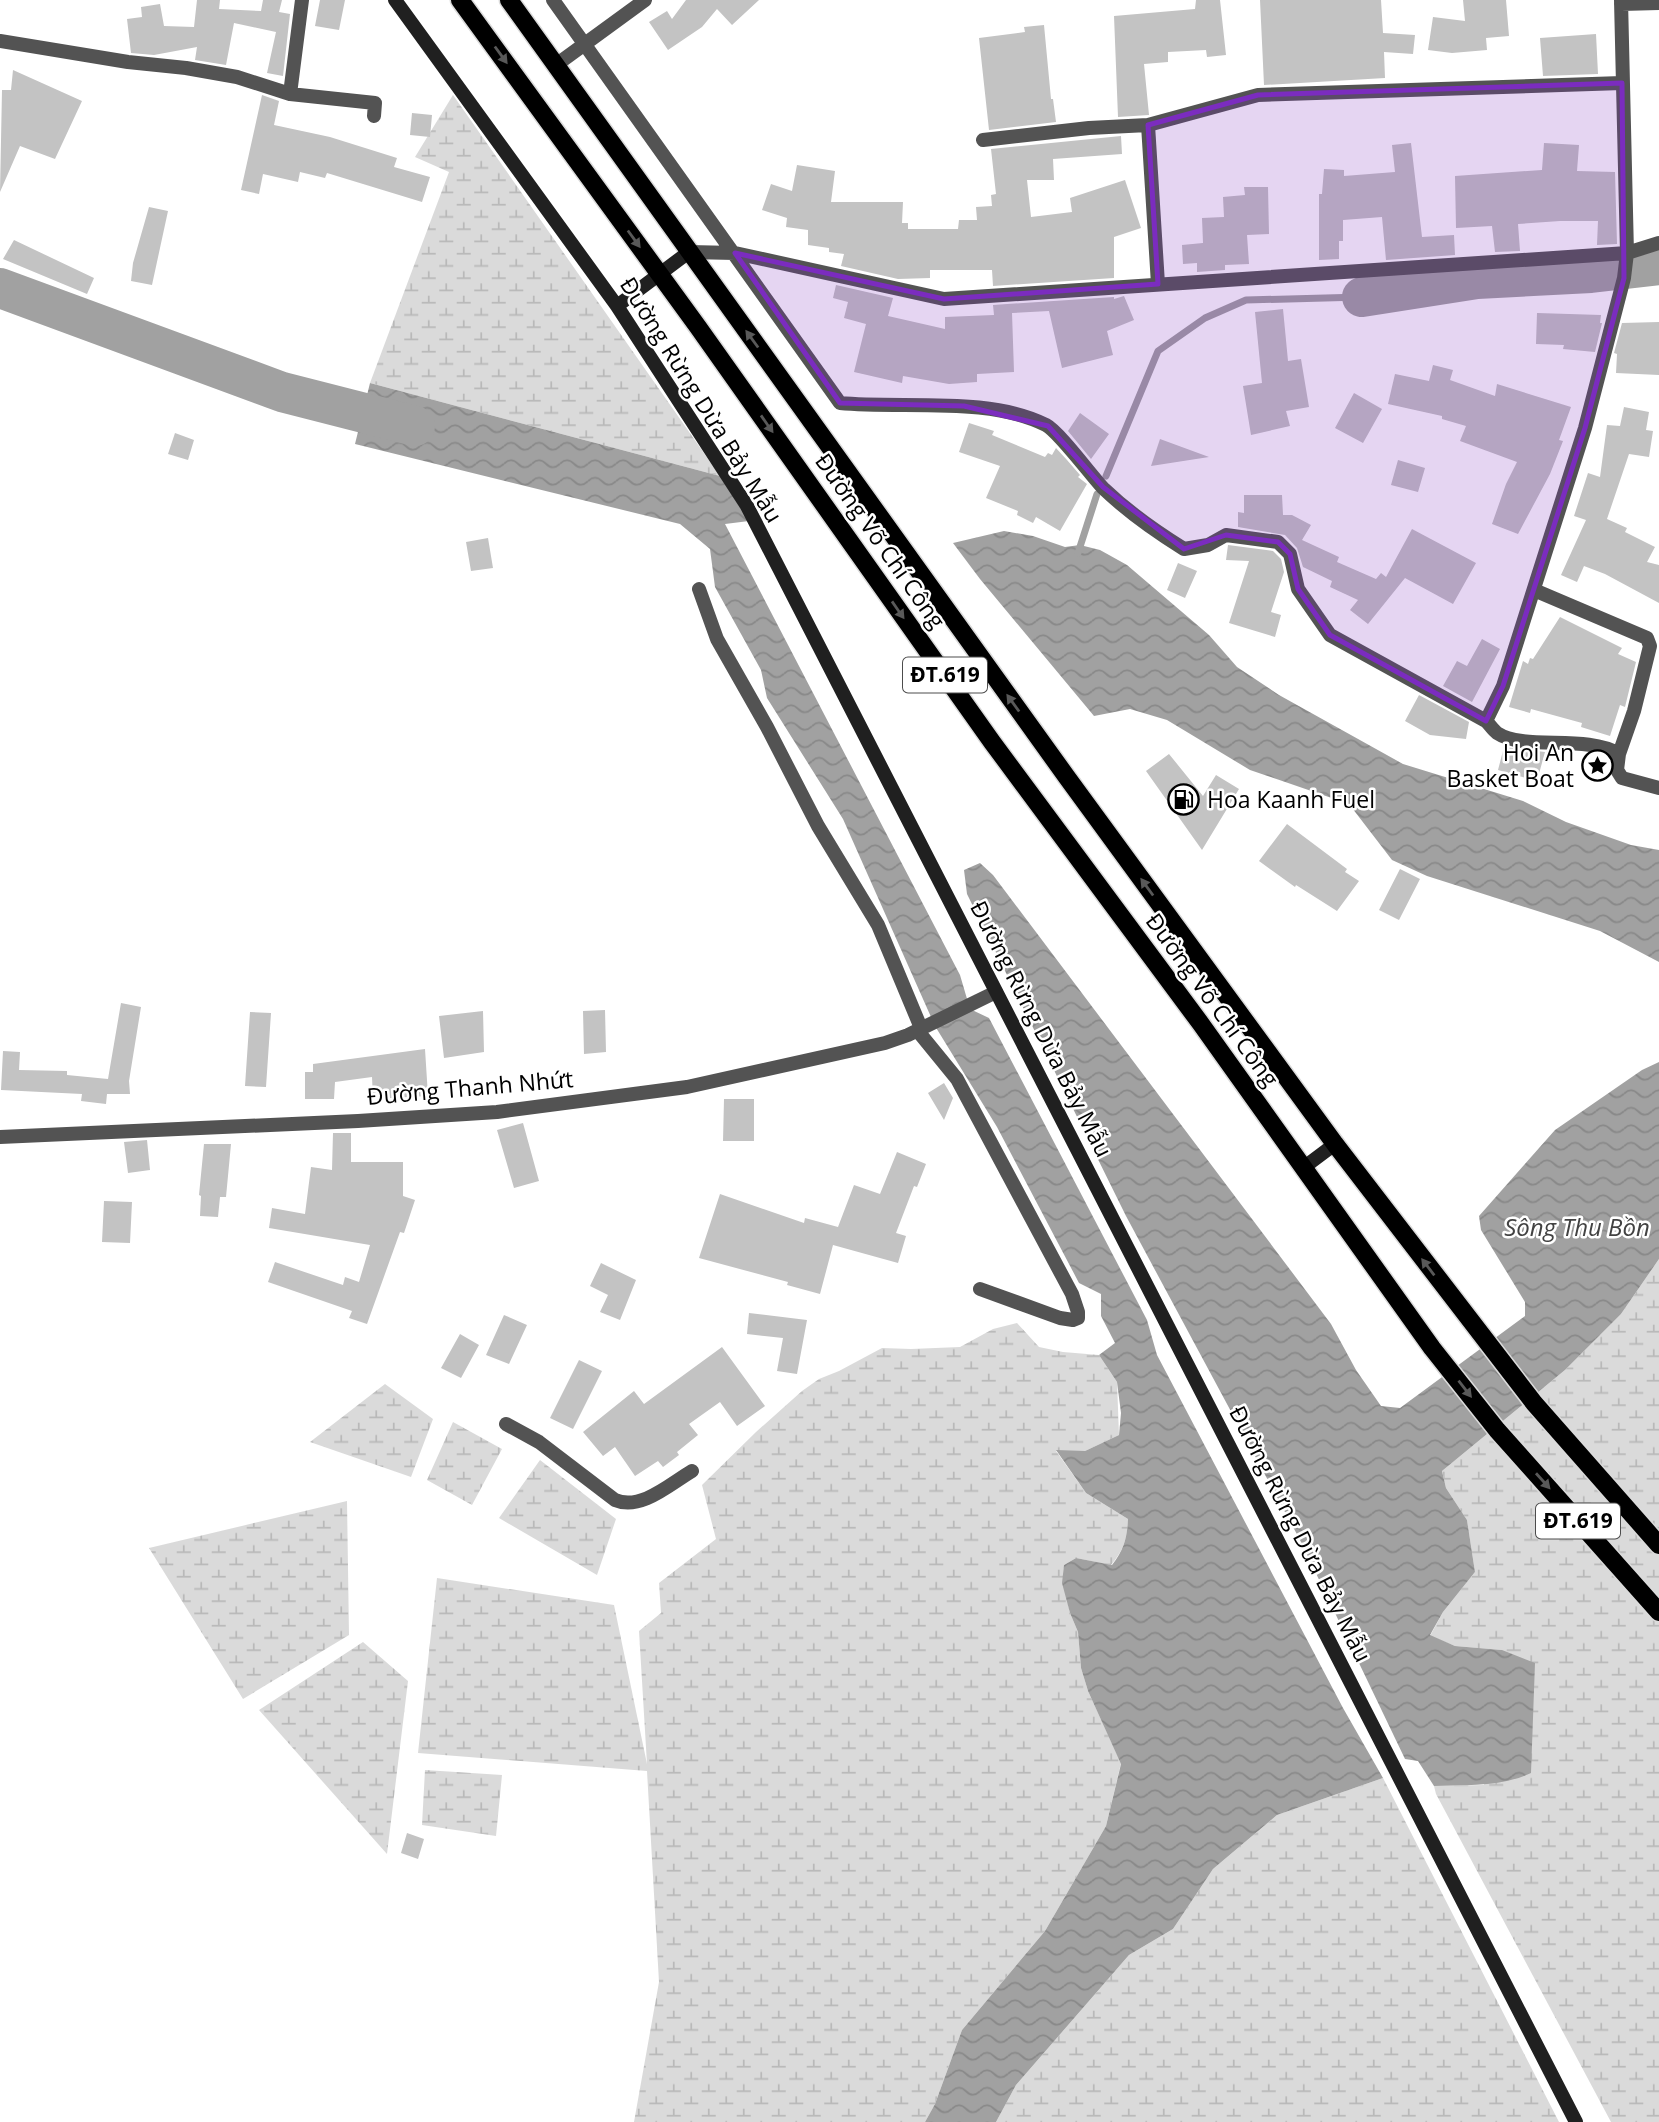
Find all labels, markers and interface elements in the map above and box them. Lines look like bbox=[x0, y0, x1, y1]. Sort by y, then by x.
one-way arrow bbox=[493, 46, 507, 64]
one-way arrow bbox=[627, 230, 641, 248]
street label: Đường Rừng Dừa Bảy Mẫu bbox=[613, 271, 791, 528]
one-way arrow bbox=[745, 330, 759, 348]
one-way arrow bbox=[760, 415, 774, 433]
street label: Đường Võ Chí Công bbox=[808, 446, 954, 635]
one-way arrow bbox=[891, 600, 905, 619]
road number: ĐT.619 bbox=[903, 658, 987, 692]
one-way arrow bbox=[1007, 694, 1021, 712]
place label: Hoi An Basket Boat bbox=[1447, 736, 1574, 794]
place icon: Hoi An Basket Boat bbox=[1580, 749, 1614, 783]
fuel station icon: Hoa Kaanh Fuel bbox=[1167, 783, 1201, 817]
place label: Hoa Kaanh Fuel bbox=[1207, 783, 1375, 815]
one-way arrow bbox=[1140, 878, 1154, 896]
street label: Đường Rừng Dừa Bảy Mẫu bbox=[963, 895, 1121, 1162]
street label: Đường Võ Chí Công bbox=[1139, 906, 1287, 1093]
street label: Đường Thanh Nhứt bbox=[365, 1062, 574, 1112]
water label: Sông Thu Bồn bbox=[1504, 1210, 1650, 1243]
one-way arrow bbox=[1421, 1258, 1436, 1276]
one-way arrow bbox=[1457, 1380, 1472, 1398]
street label: Đường Rừng Dừa Bảy Mẫu bbox=[1222, 1400, 1380, 1667]
one-way arrow bbox=[1534, 1472, 1550, 1489]
road number: ĐT.619 bbox=[1536, 1504, 1620, 1538]

